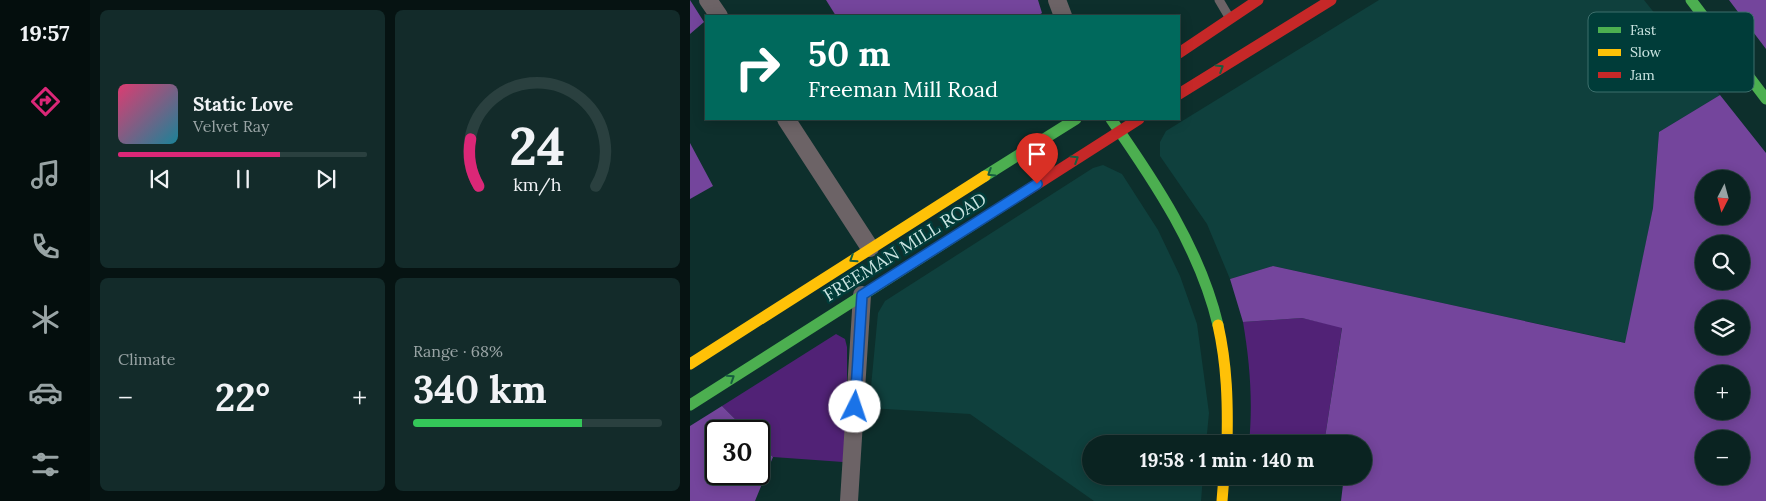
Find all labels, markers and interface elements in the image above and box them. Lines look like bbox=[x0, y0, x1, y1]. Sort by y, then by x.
legend bbox=[1588, 12, 1754, 92]
text: 19:57 bbox=[20, 19, 70, 47]
text: Fast bbox=[1630, 21, 1657, 39]
text: 50 m bbox=[808, 31, 891, 76]
icon: right bbox=[725, 35, 790, 100]
text: Slow bbox=[1630, 43, 1662, 61]
one-way arrow bbox=[1215, 65, 1224, 75]
text: Jam bbox=[1629, 66, 1655, 84]
text: Freeman Mill Road bbox=[808, 75, 998, 103]
icon: directions bbox=[28, 84, 63, 119]
text: Static Love bbox=[193, 92, 293, 116]
text: 24 bbox=[509, 113, 566, 179]
text: Velvet Ray bbox=[193, 116, 269, 136]
pin bbox=[1016, 133, 1058, 184]
icon: arrive bbox=[1023, 140, 1051, 168]
one-way arrow bbox=[1069, 156, 1078, 166]
icon: music bbox=[28, 157, 63, 192]
icon: previous bbox=[146, 165, 174, 193]
icon: pause bbox=[229, 165, 257, 193]
icon: next bbox=[312, 165, 340, 193]
one-way arrow bbox=[987, 166, 996, 176]
north arrow bbox=[1695, 170, 1750, 225]
map controls bbox=[1695, 170, 1750, 485]
text: km/h bbox=[513, 173, 562, 196]
street label: FREEMAN MILL ROAD bbox=[819, 187, 991, 306]
icon: phone bbox=[28, 229, 63, 264]
button: search bbox=[1695, 235, 1750, 290]
one-way arrow bbox=[849, 253, 858, 262]
button: layers bbox=[1695, 300, 1750, 355]
icon: climate bbox=[28, 302, 63, 337]
text: Range · 68% bbox=[413, 341, 503, 361]
text: Climate bbox=[118, 349, 175, 369]
text: 340 km bbox=[413, 365, 547, 413]
button: + bbox=[1695, 365, 1750, 420]
text: 22° bbox=[215, 373, 270, 421]
icon: car bbox=[28, 375, 63, 410]
one-way arrow bbox=[726, 375, 735, 385]
text: − bbox=[118, 380, 133, 416]
text: + bbox=[352, 380, 367, 416]
position arrow bbox=[828, 380, 880, 432]
speed limit sign: 30 bbox=[705, 420, 770, 485]
button: − bbox=[1695, 430, 1750, 485]
icon: filters bbox=[28, 447, 63, 482]
text: 19:58 · 1 min · 140 m bbox=[1140, 448, 1314, 472]

